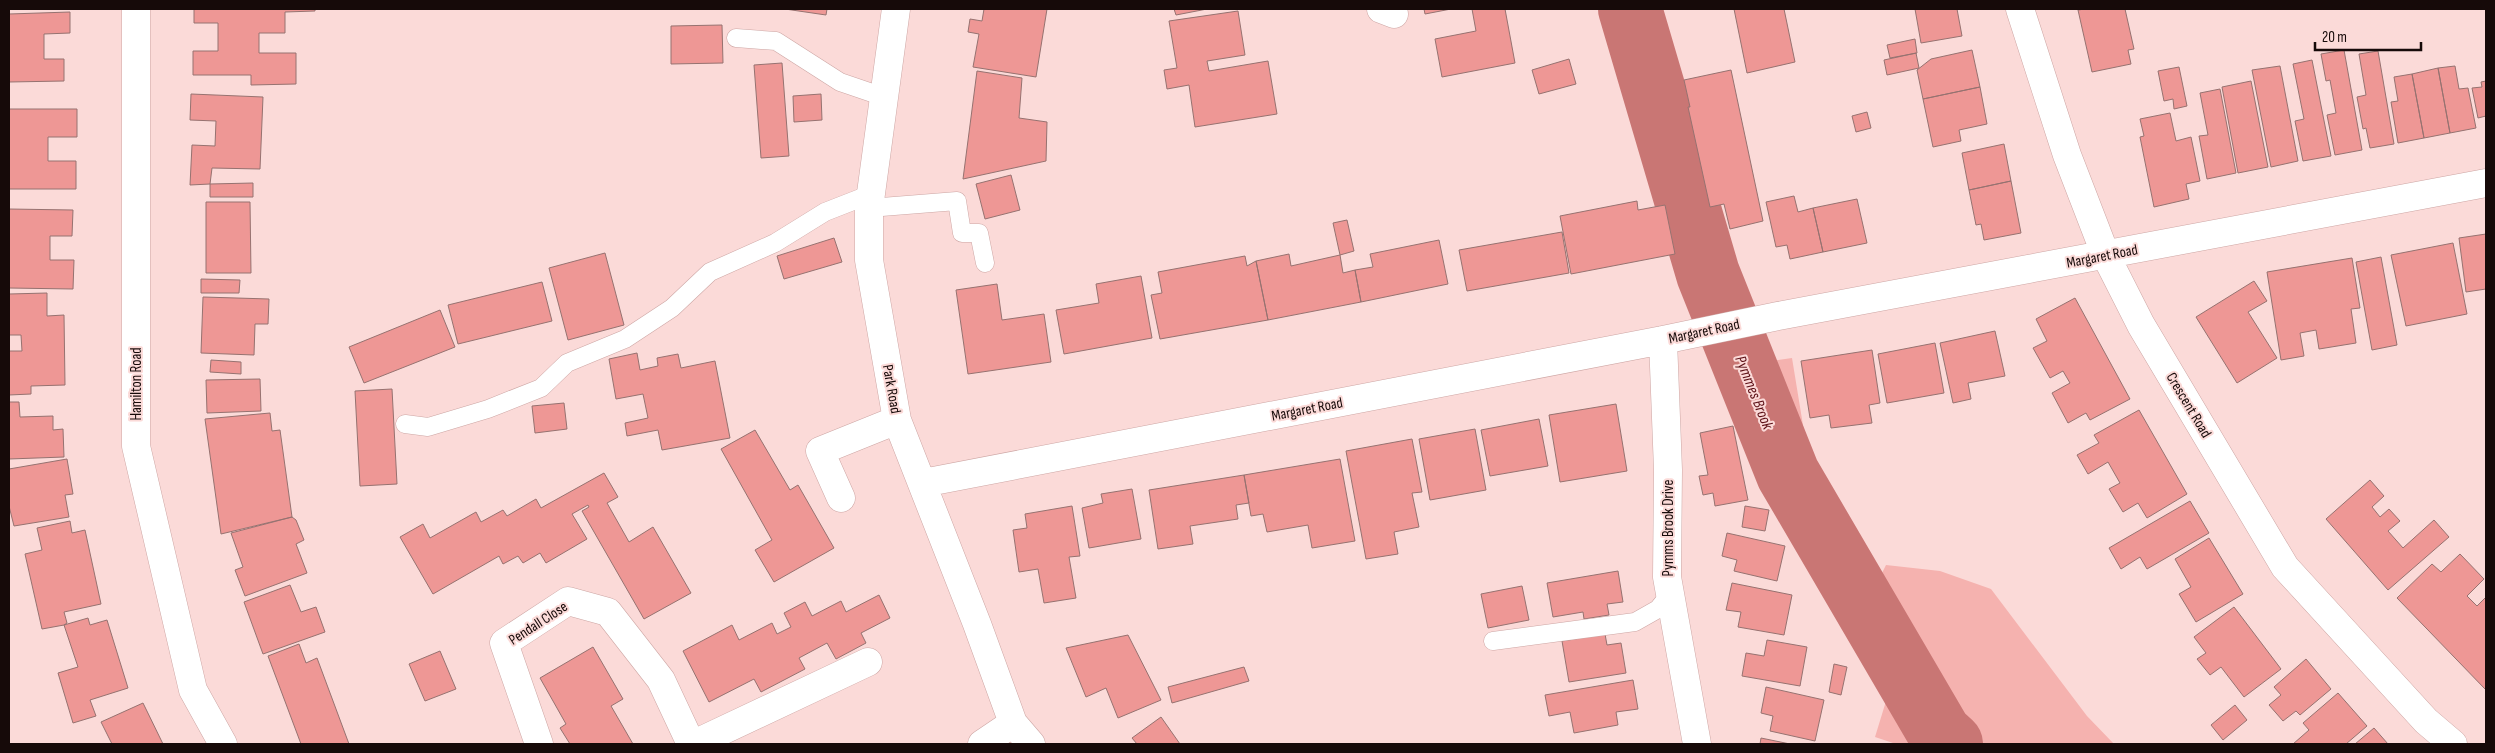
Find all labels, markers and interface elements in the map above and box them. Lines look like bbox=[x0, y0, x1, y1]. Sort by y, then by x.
scale bar bbox=[2315, 20, 2421, 52]
text: 20 m bbox=[2322, 28, 2347, 47]
street label: Margaret Road bbox=[2065, 240, 2139, 273]
street label: Margaret Road bbox=[1667, 315, 1741, 348]
street label: Hamilton Road bbox=[127, 347, 146, 421]
water label: Pymmes Brook bbox=[1730, 353, 1777, 433]
street label: Park Road bbox=[878, 363, 905, 415]
street label: Crescent Road bbox=[2162, 369, 2216, 441]
street label: Margaret Road bbox=[1270, 393, 1344, 426]
street label: Pymms Brook Drive bbox=[1659, 480, 1678, 576]
street label: Pendall Close bbox=[505, 597, 571, 649]

